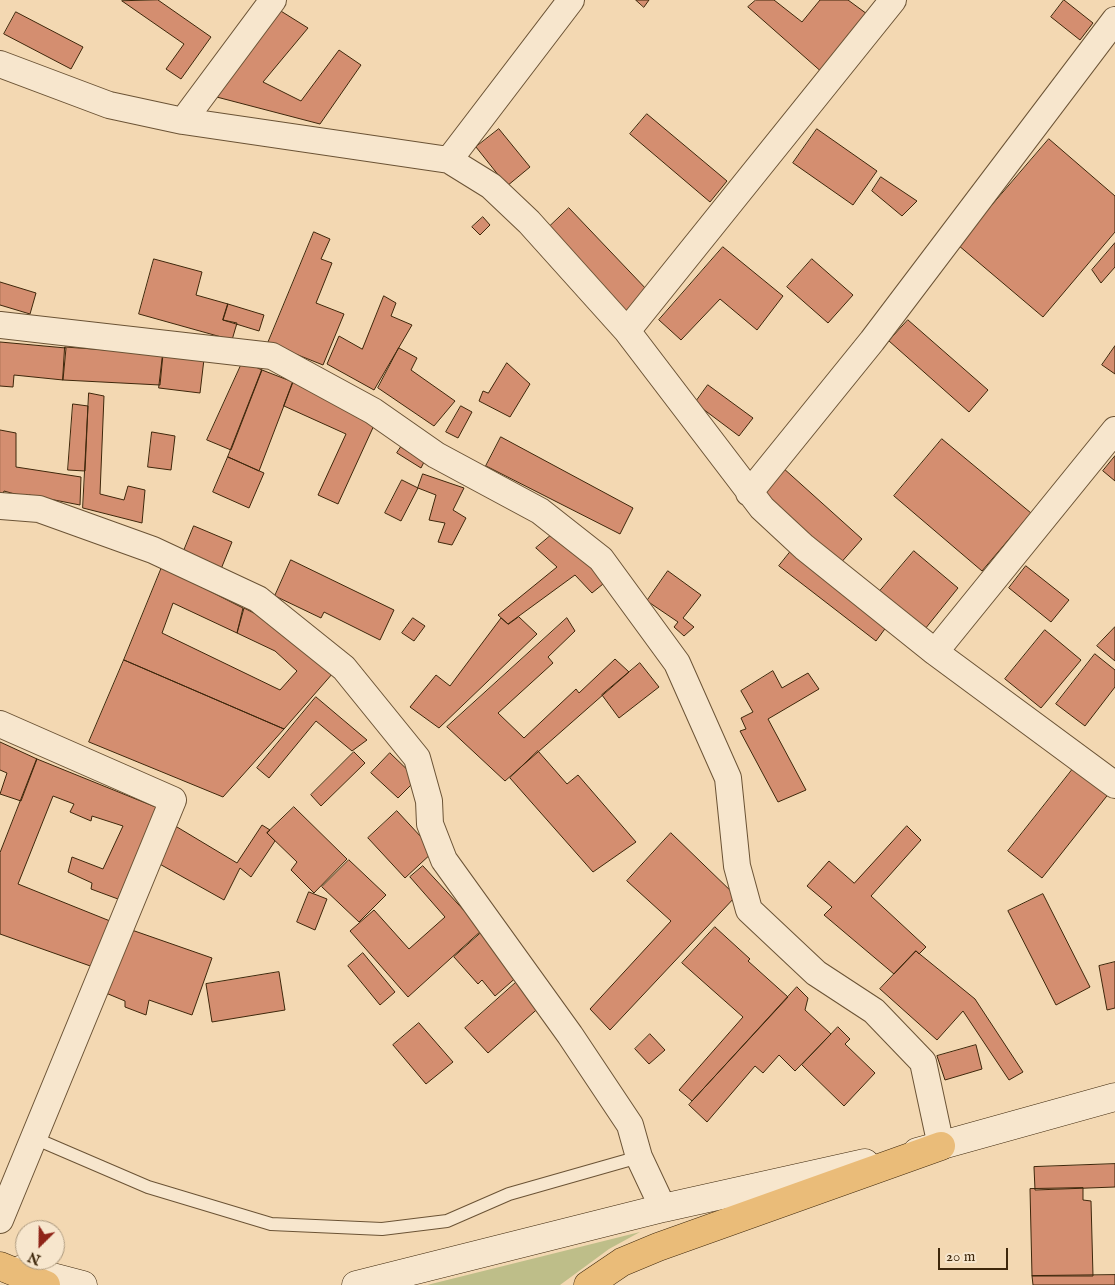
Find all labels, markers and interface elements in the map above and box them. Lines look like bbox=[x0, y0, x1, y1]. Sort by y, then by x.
north arrow bbox=[15, 1220, 65, 1270]
scale bar bbox=[940, 1238, 1010, 1270]
text: N bbox=[25, 1247, 44, 1269]
text: 20 m bbox=[946, 1247, 975, 1266]

